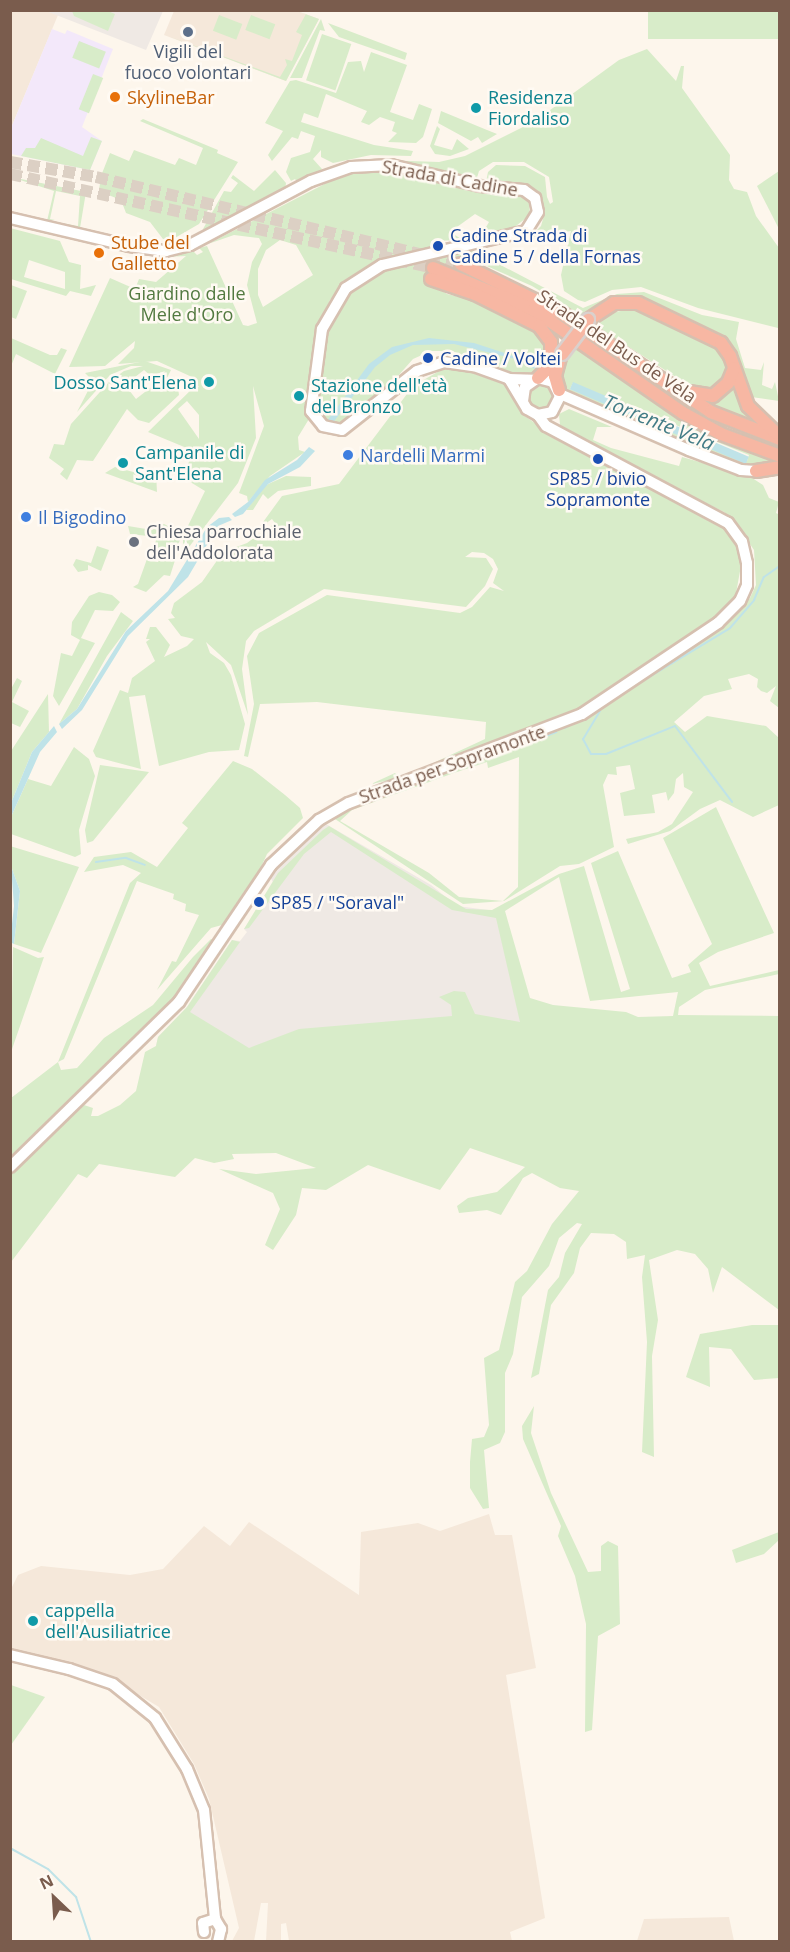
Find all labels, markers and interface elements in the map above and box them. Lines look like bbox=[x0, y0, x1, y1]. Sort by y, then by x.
marker: Vigili del fuoco volontari bbox=[181, 25, 195, 39]
place label: Vigili del fuoco volontari bbox=[125, 41, 251, 84]
place label: SkylineBar bbox=[127, 86, 215, 108]
place label: Residenza Fiordaliso bbox=[488, 87, 573, 130]
marker: SkylineBar bbox=[108, 90, 122, 104]
marker: Residenza Fiordaliso bbox=[469, 101, 483, 115]
street label: Strada di Cadine bbox=[380, 155, 520, 201]
place label: Cadine Strada di Cadine 5 / della Fornas bbox=[450, 225, 641, 268]
place label: Stube del Galletto bbox=[111, 232, 190, 274]
marker: Cadine Strada di Cadine 5 / della Fornas bbox=[431, 239, 445, 253]
marker: Stube del Galletto bbox=[92, 246, 106, 260]
park label: Giardino dalle Mele d'Oro bbox=[128, 283, 246, 326]
street label: Strada del Bus de Véla bbox=[534, 285, 700, 407]
place label: Cadine / Voltei bbox=[440, 347, 561, 369]
marker: Cadine / Voltei bbox=[421, 351, 435, 365]
place label: Dosso Sant'Elena bbox=[53, 371, 197, 393]
marker: Dosso Sant'Elena bbox=[202, 375, 216, 389]
place label: Stazione dell'età del Bronzo bbox=[311, 375, 448, 418]
marker: Stazione dell'età del Bronzo bbox=[292, 389, 306, 403]
water label: Torrente Vela bbox=[600, 389, 718, 455]
place label: Campanile di Sant'Elena bbox=[135, 442, 244, 484]
place label: Nardelli Marmi bbox=[360, 444, 485, 466]
marker: Nardelli Marmi bbox=[341, 448, 355, 462]
marker: SP85 / bivio Sopramonte bbox=[591, 452, 605, 466]
marker: Campanile di Sant'Elena bbox=[116, 456, 130, 470]
place label: SP85 / bivio Sopramonte bbox=[546, 468, 650, 510]
place label: Il Bigodino bbox=[38, 506, 126, 528]
marker: Il Bigodino bbox=[19, 510, 33, 524]
place label: Chiesa parrochiale dell'Addolorata bbox=[146, 521, 302, 564]
marker: Chiesa parrochiale dell'Addolorata bbox=[127, 535, 141, 549]
street label: Strada per Sopramonte bbox=[356, 720, 548, 808]
place label: SP85 / "Soraval" bbox=[271, 891, 404, 913]
marker: SP85 / "Soraval" bbox=[252, 895, 266, 909]
place label: cappella dell'Ausiliatrice bbox=[45, 1600, 171, 1642]
marker: cappella dell'Ausiliatrice bbox=[26, 1614, 40, 1628]
north arrow bbox=[24, 1868, 84, 1928]
text: N bbox=[36, 1869, 57, 1894]

